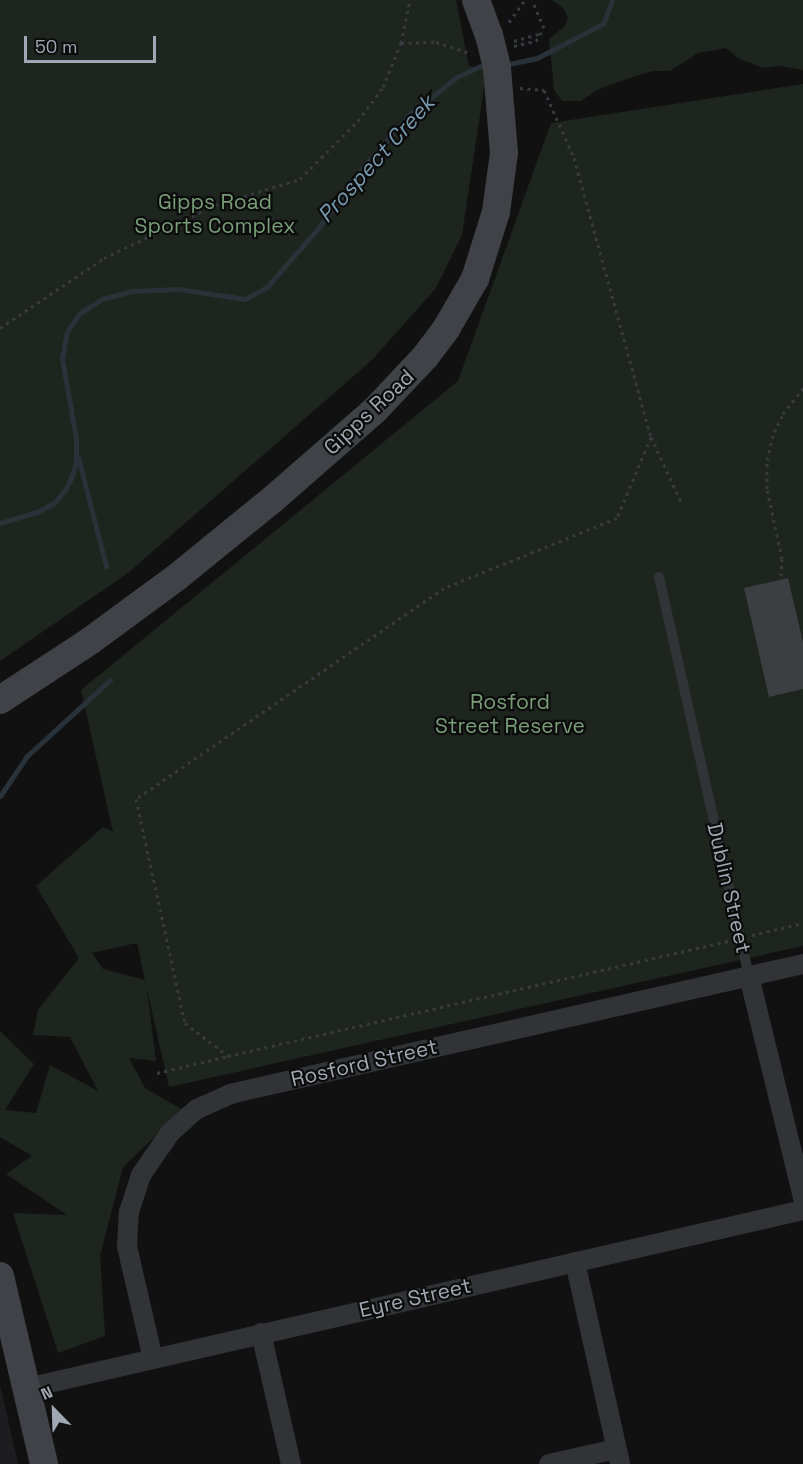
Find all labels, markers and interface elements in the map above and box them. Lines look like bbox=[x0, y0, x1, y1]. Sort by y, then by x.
scale bar bbox=[27, 24, 159, 62]
text: 50 m bbox=[35, 35, 77, 58]
water label: Prospect Creek bbox=[312, 90, 440, 228]
park label: Gipps Road Sports Complex bbox=[135, 189, 295, 239]
street label: Gipps Road bbox=[319, 364, 419, 460]
park label: Rosford Street Reserve bbox=[435, 689, 585, 739]
street label: Dublin Street bbox=[702, 820, 756, 956]
street label: Rosford Street bbox=[288, 1034, 440, 1092]
street label: Eyre Street bbox=[357, 1273, 473, 1323]
north arrow bbox=[24, 1380, 84, 1440]
text: N bbox=[38, 1381, 56, 1405]

